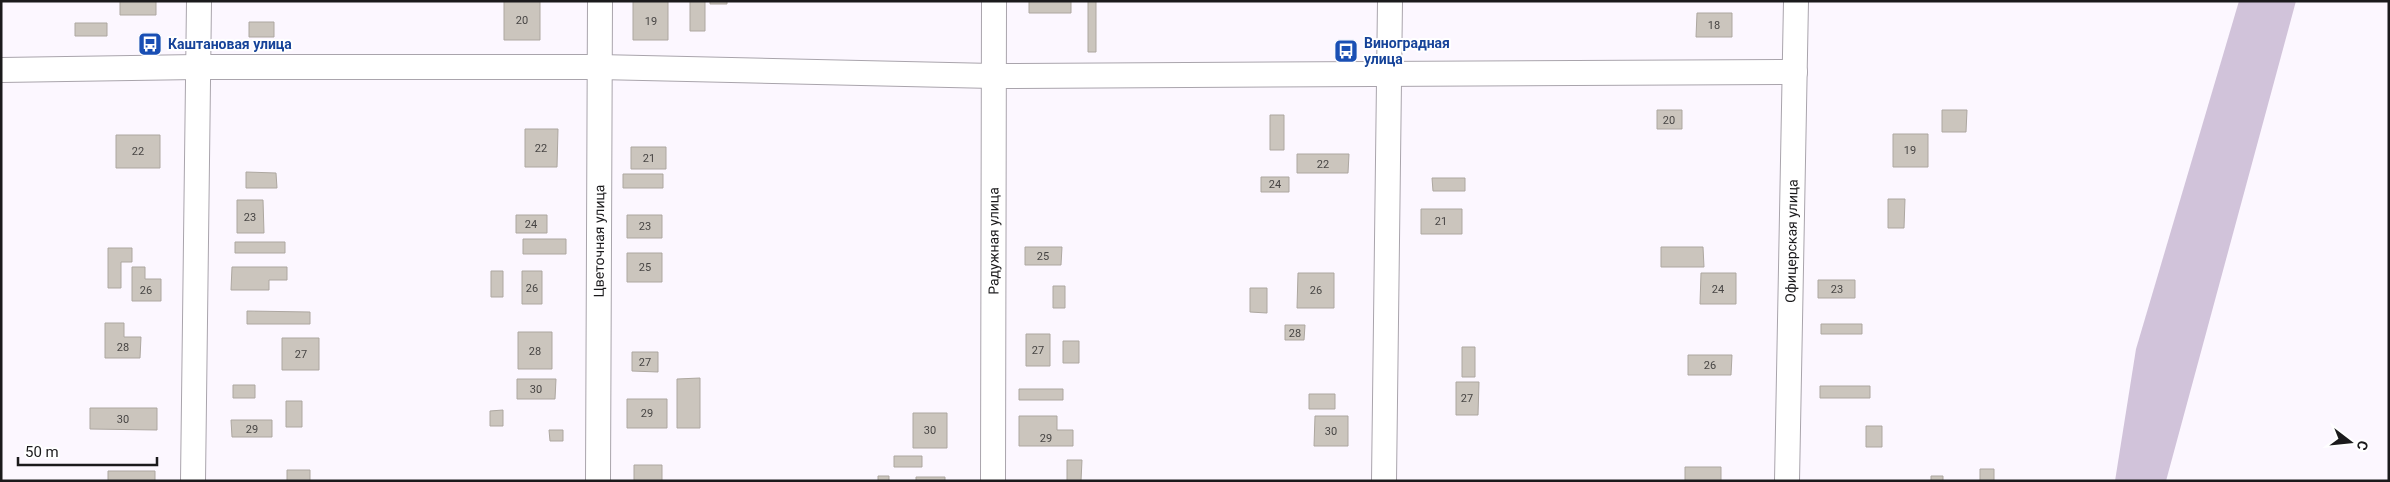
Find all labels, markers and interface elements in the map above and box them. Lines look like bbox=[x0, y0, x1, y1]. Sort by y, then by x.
house number: 20 bbox=[516, 14, 528, 27]
house number: 19 bbox=[645, 15, 657, 28]
house number: 18 bbox=[1708, 19, 1720, 32]
bus stop icon: Каштановая улица bbox=[137, 31, 163, 57]
place label: Виноградная улица bbox=[1364, 35, 1450, 67]
place label: Каштановая улица bbox=[168, 36, 292, 52]
bus stop icon: Виноградная улица bbox=[1333, 38, 1359, 64]
house number: 20 bbox=[1663, 114, 1675, 127]
house number: 22 bbox=[535, 142, 547, 155]
house number: 19 bbox=[1904, 144, 1916, 157]
house number: 22 bbox=[132, 145, 144, 158]
house number: 21 bbox=[643, 152, 655, 165]
house number: 22 bbox=[1317, 158, 1329, 171]
house number: 24 bbox=[1269, 178, 1281, 191]
street label: Офицерская улица bbox=[1782, 179, 1801, 303]
street label: Цветочная улица bbox=[591, 184, 607, 298]
street label: Радужная улица bbox=[985, 187, 1002, 295]
house number: 23 bbox=[244, 211, 256, 224]
house number: 21 bbox=[1435, 215, 1447, 228]
house number: 24 bbox=[525, 218, 537, 231]
house number: 23 bbox=[639, 220, 651, 233]
house number: 25 bbox=[1037, 250, 1049, 263]
house number: 25 bbox=[639, 261, 651, 274]
house number: 26 bbox=[526, 282, 538, 295]
house number: 24 bbox=[1712, 283, 1724, 296]
house number: 23 bbox=[1831, 283, 1843, 296]
house number: 26 bbox=[140, 284, 152, 297]
house number: 26 bbox=[1310, 284, 1322, 297]
house number: 28 bbox=[1289, 327, 1301, 340]
house number: 28 bbox=[117, 341, 129, 354]
house number: 27 bbox=[1032, 344, 1044, 357]
house number: 28 bbox=[529, 345, 541, 358]
house number: 27 bbox=[295, 348, 307, 361]
house number: 27 bbox=[639, 356, 651, 369]
house number: 26 bbox=[1704, 359, 1716, 372]
house number: 30 bbox=[530, 383, 542, 396]
house number: 27 bbox=[1461, 392, 1473, 405]
house number: 29 bbox=[641, 407, 653, 420]
house number: 30 bbox=[117, 413, 129, 426]
north arrow bbox=[2325, 417, 2375, 467]
house number: 29 bbox=[246, 423, 258, 436]
house number: 30 bbox=[924, 424, 936, 437]
house number: 30 bbox=[1325, 425, 1337, 438]
house number: 29 bbox=[1040, 432, 1052, 445]
scale bar bbox=[18, 434, 156, 466]
text: С bbox=[2354, 439, 2371, 452]
text: 50 m bbox=[25, 443, 59, 461]

